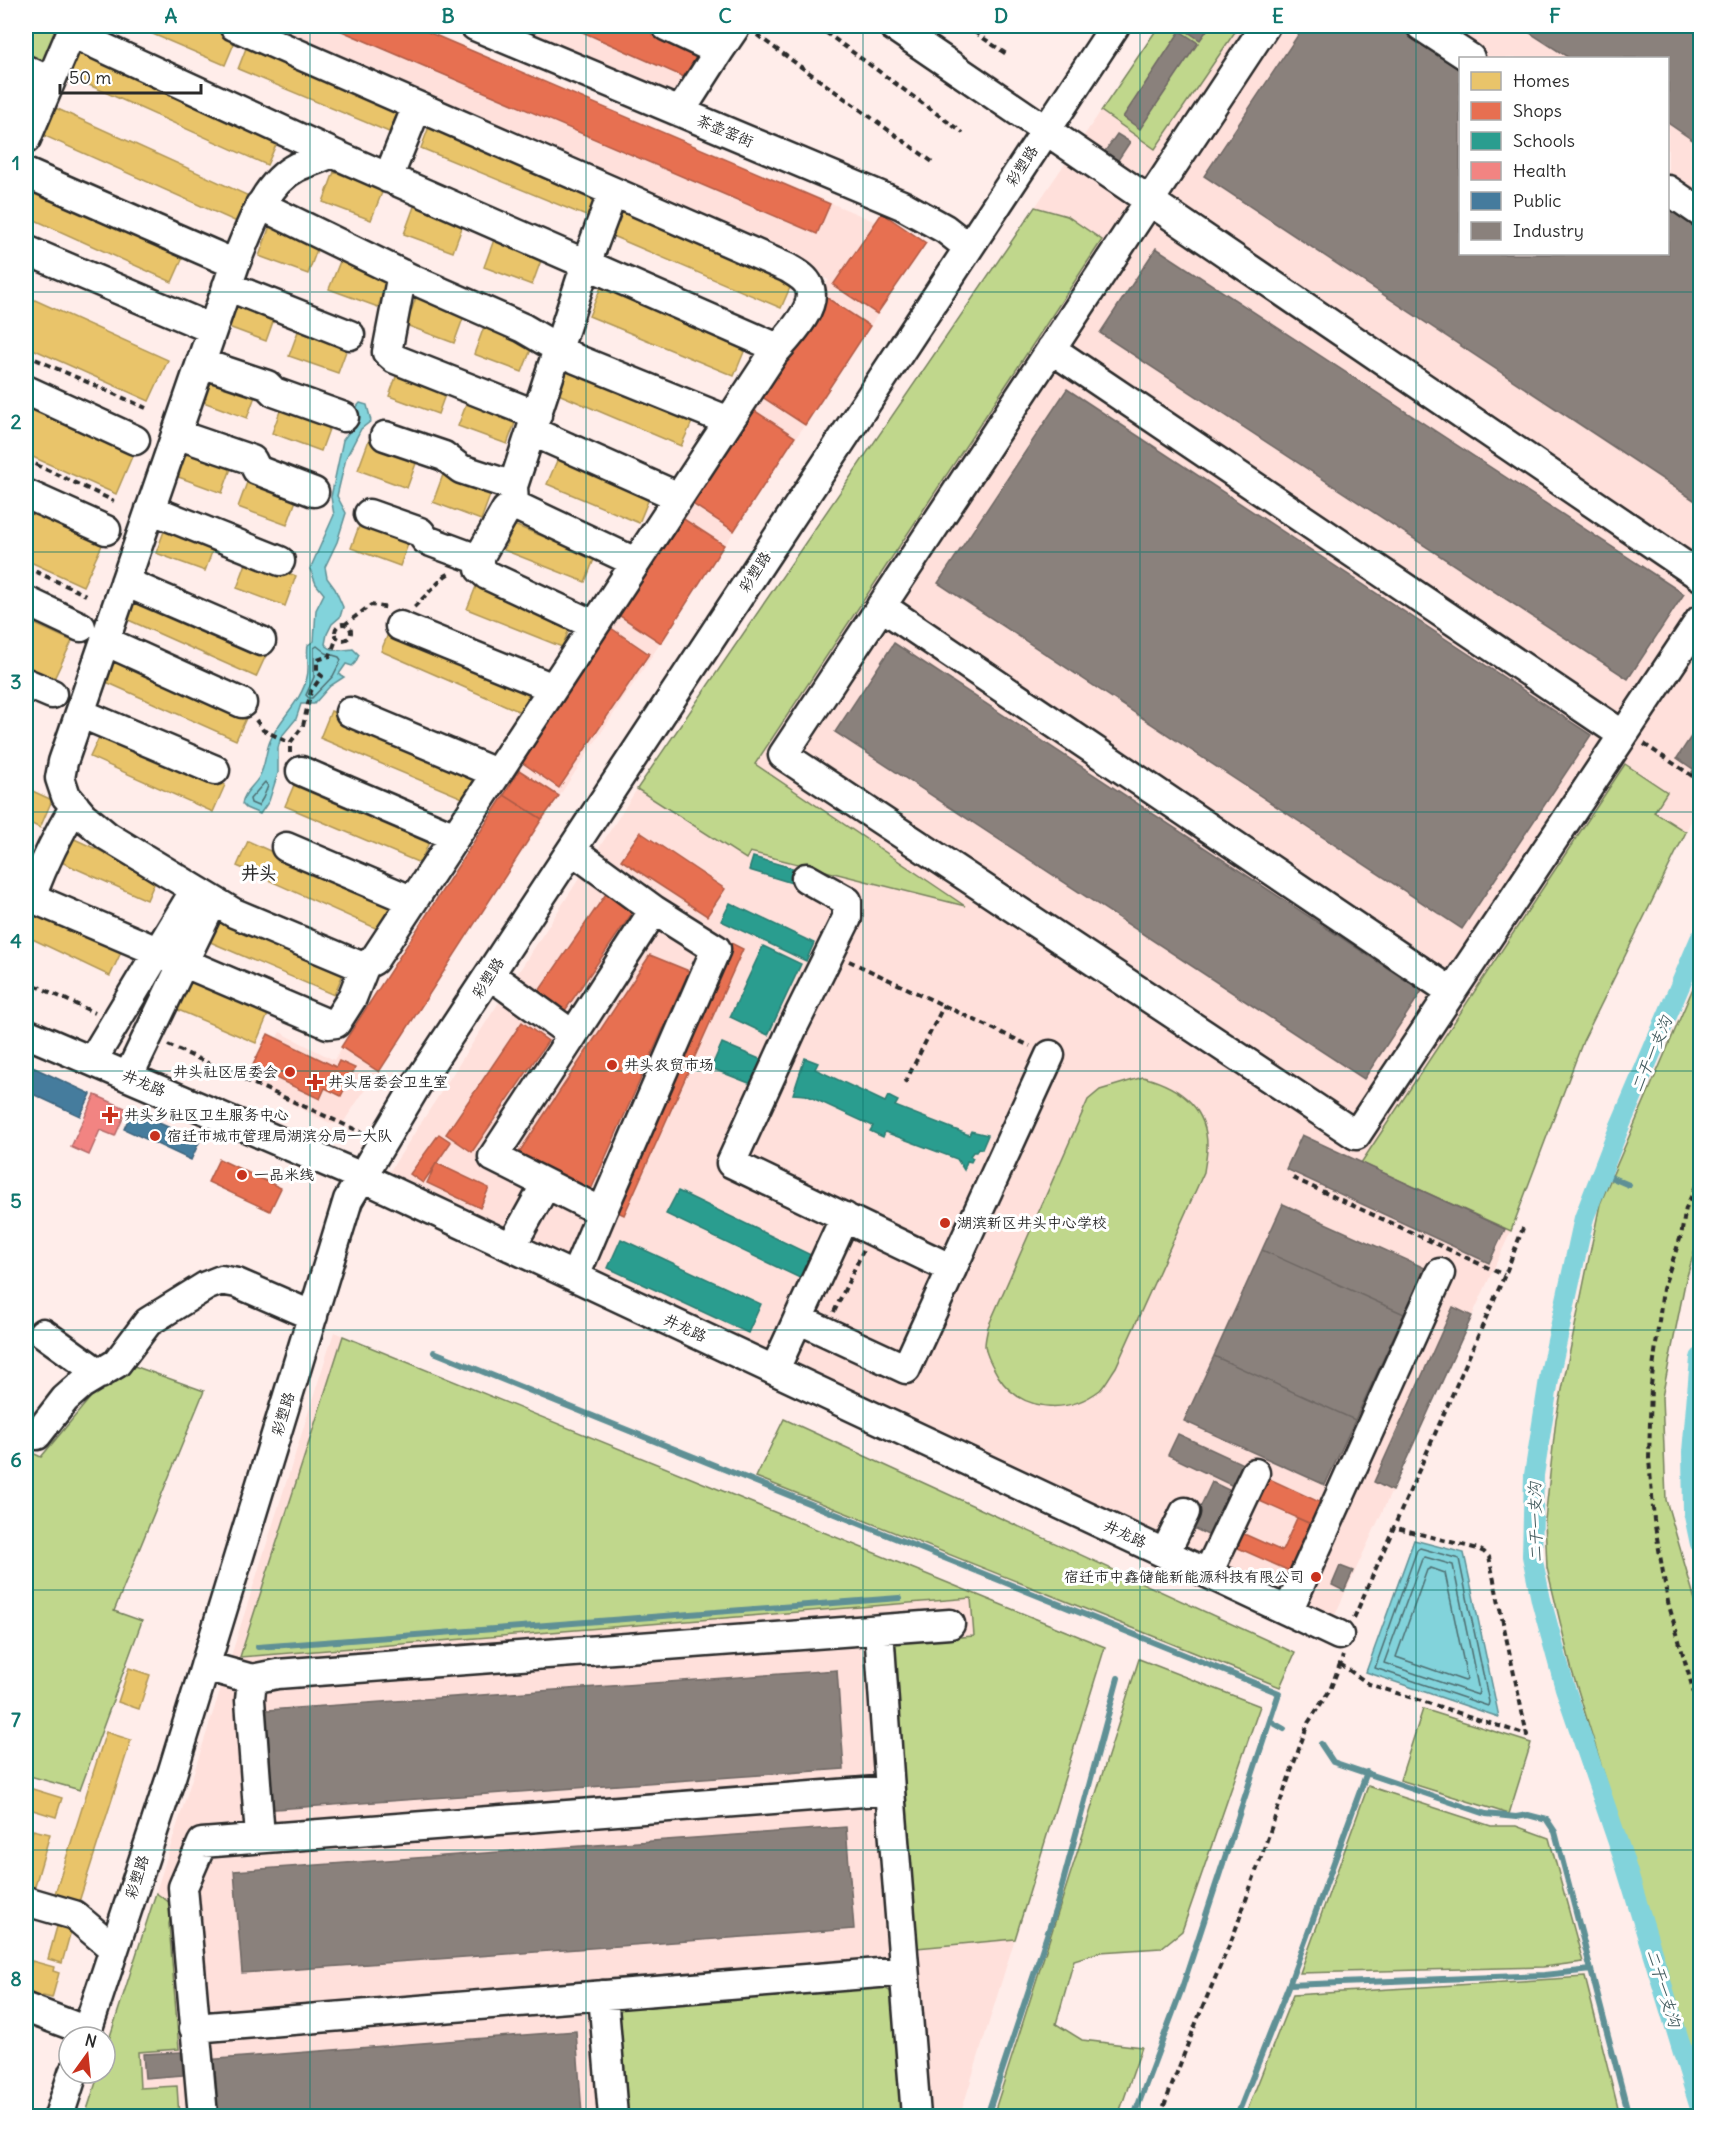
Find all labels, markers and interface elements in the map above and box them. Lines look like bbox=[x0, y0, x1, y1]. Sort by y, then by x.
text: A bbox=[165, 3, 178, 28]
text: B bbox=[441, 3, 455, 28]
text: C bbox=[718, 3, 732, 28]
text: D bbox=[994, 3, 1008, 28]
text: E bbox=[1272, 3, 1284, 28]
text: F bbox=[1549, 3, 1561, 28]
scale bar bbox=[60, 57, 201, 95]
legend bbox=[1459, 57, 1669, 255]
text: 50 m bbox=[69, 66, 111, 89]
text: Homes bbox=[1513, 69, 1570, 92]
text: Shops bbox=[1513, 99, 1562, 122]
street label: 茶壶窑街 bbox=[694, 110, 757, 151]
text: Schools bbox=[1513, 129, 1575, 152]
street label: 彩塑路 bbox=[1001, 142, 1042, 190]
text: 1 bbox=[12, 150, 20, 175]
text: Health bbox=[1513, 159, 1566, 182]
text: Public bbox=[1513, 189, 1562, 212]
text: Industry bbox=[1513, 219, 1584, 242]
text: 2 bbox=[11, 409, 22, 434]
street label: 彩塑路 bbox=[734, 548, 775, 596]
text: 3 bbox=[10, 669, 22, 694]
district label: 井头 bbox=[241, 861, 277, 884]
text: 4 bbox=[10, 928, 22, 953]
street label: 彩塑路 bbox=[467, 954, 508, 1002]
water label: 二干一支沟 bbox=[1626, 1011, 1677, 1095]
place label: 井头农贸市场 bbox=[624, 1055, 714, 1074]
marker: 井头农贸市场 bbox=[605, 1058, 619, 1072]
place label: 井头社区居委会 bbox=[173, 1062, 278, 1081]
street label: 井龙路 bbox=[120, 1065, 169, 1100]
marker: 井头社区居委会 bbox=[283, 1065, 297, 1079]
place label: 井头居委会卫生室 bbox=[328, 1072, 448, 1091]
marker: 井头居委会卫生室 bbox=[306, 1073, 324, 1091]
place label: 井头乡社区卫生服务中心 bbox=[124, 1105, 289, 1124]
marker: 井头乡社区卫生服务中心 bbox=[101, 1106, 119, 1124]
place label: 宿迁市城市管理局湖滨分局一大队 bbox=[167, 1126, 392, 1145]
marker: 宿迁市城市管理局湖滨分局一大队 bbox=[148, 1129, 162, 1143]
place label: 一品米线 bbox=[254, 1165, 314, 1184]
marker: 一品米线 bbox=[235, 1168, 249, 1182]
text: 5 bbox=[10, 1188, 22, 1213]
place label: 湖滨新区井头中心学校 bbox=[957, 1213, 1107, 1232]
marker: 湖滨新区井头中心学校 bbox=[938, 1216, 952, 1230]
street label: 井龙路 bbox=[661, 1309, 710, 1346]
street label: 彩塑路 bbox=[267, 1390, 298, 1438]
text: 6 bbox=[10, 1447, 22, 1472]
water label: 二干一支沟 bbox=[1524, 1480, 1546, 1562]
street label: 井龙路 bbox=[1101, 1515, 1150, 1552]
place label: 宿迁市中鑫储能新能源科技有限公司 bbox=[1064, 1567, 1304, 1586]
marker: 宿迁市中鑫储能新能源科技有限公司 bbox=[1309, 1570, 1323, 1584]
text: 7 bbox=[11, 1707, 21, 1732]
street label: 彩塑路 bbox=[121, 1853, 153, 1901]
water label: 二干一支沟 bbox=[1643, 1947, 1686, 2031]
text: 8 bbox=[10, 1966, 22, 1991]
north arrow bbox=[57, 2025, 117, 2085]
text: N bbox=[83, 2029, 99, 2052]

